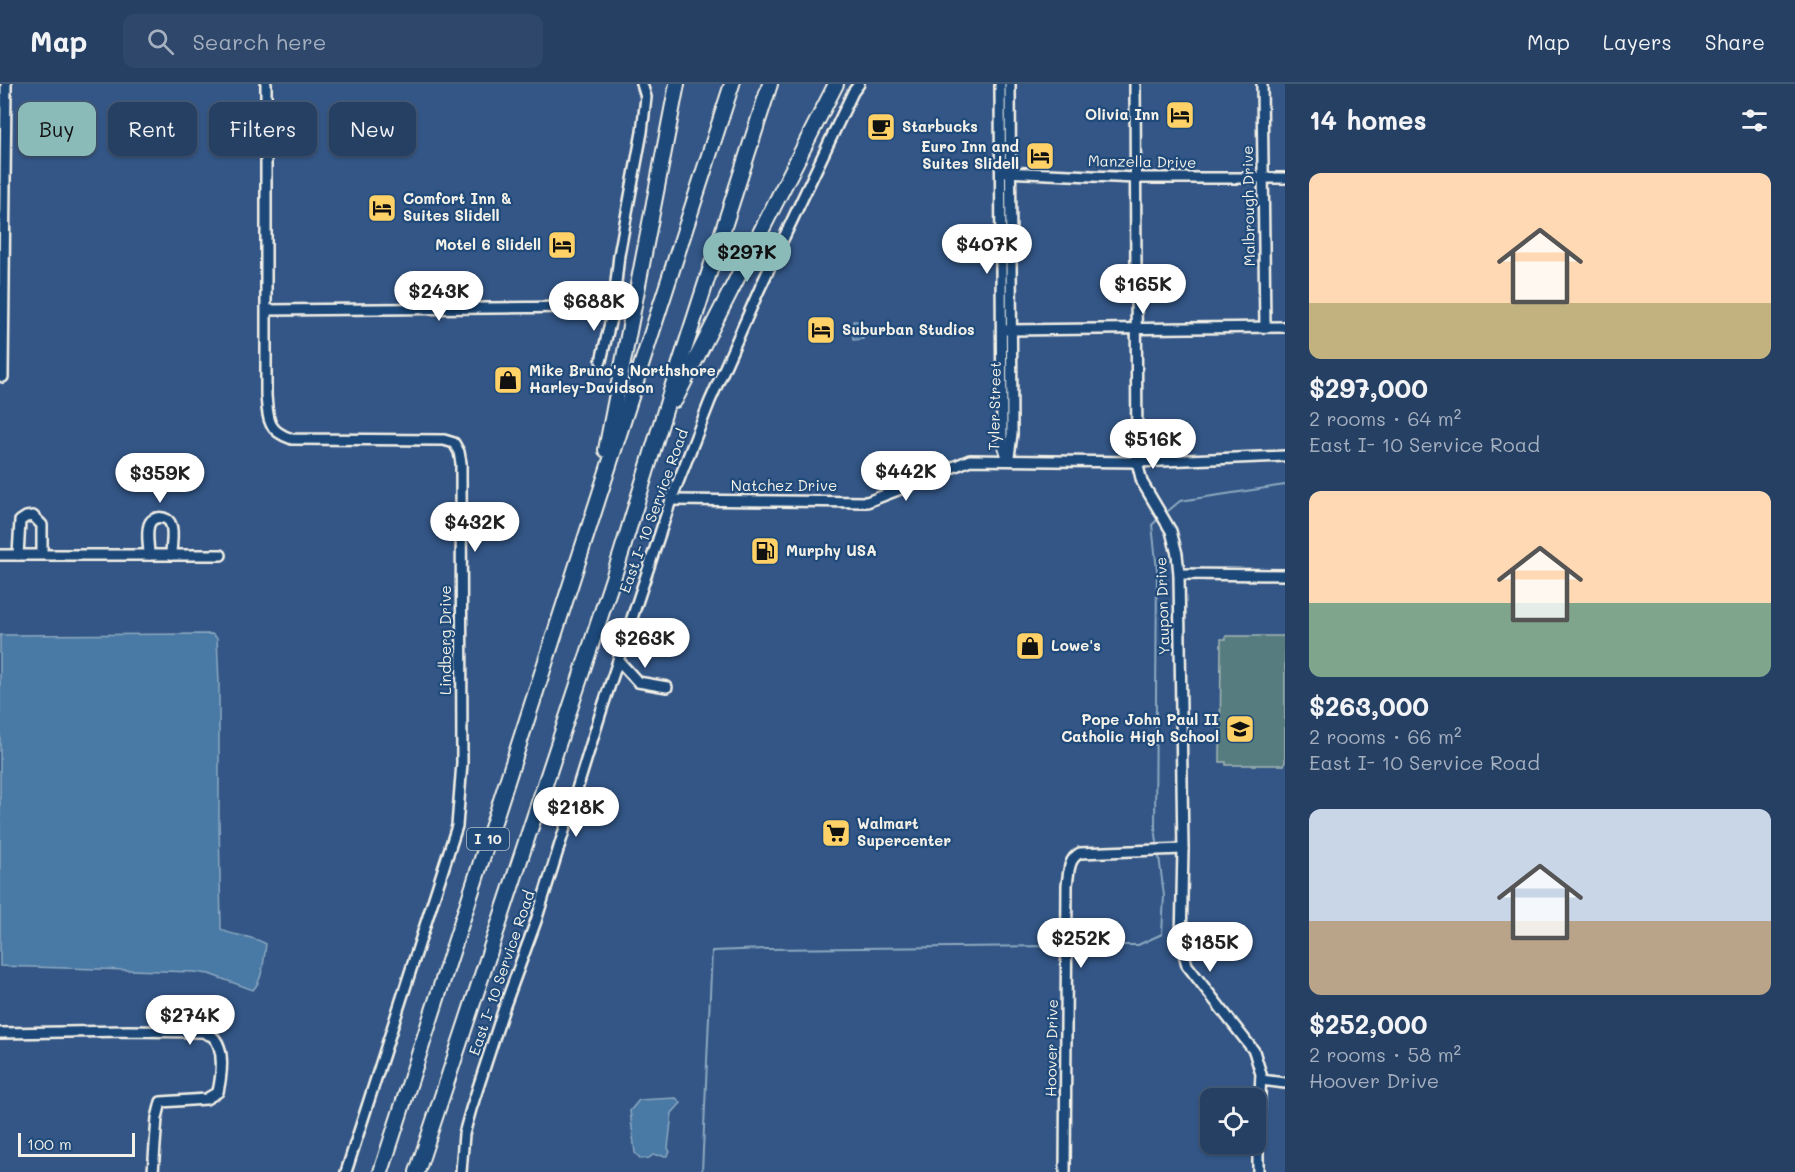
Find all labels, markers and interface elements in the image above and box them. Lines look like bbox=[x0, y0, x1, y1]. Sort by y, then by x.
search box bbox=[123, 14, 543, 68]
text: Map bbox=[30, 23, 87, 59]
icon: search bbox=[144, 25, 177, 58]
text: Search here bbox=[192, 27, 326, 56]
text: Map bbox=[1527, 28, 1570, 55]
text: Layers bbox=[1603, 28, 1672, 55]
text: Share bbox=[1705, 28, 1765, 55]
hotel icon: Olivia Inn bbox=[1164, 99, 1196, 131]
chip: Buy bbox=[18, 102, 96, 156]
chip: Rent bbox=[108, 102, 197, 156]
chip: Filters bbox=[209, 102, 317, 156]
chip: New bbox=[329, 102, 416, 156]
text: 14 homes bbox=[1309, 103, 1427, 137]
place label: Olivia Inn bbox=[1085, 104, 1159, 124]
icon: filters bbox=[1738, 104, 1771, 137]
cafe icon: Starbucks bbox=[865, 111, 897, 143]
place label: Starbucks bbox=[902, 116, 978, 136]
place label: Euro Inn and Suites Slidell bbox=[921, 136, 1019, 173]
hotel icon: Euro Inn and Suites Slidell bbox=[1024, 140, 1056, 172]
street label: Malbrough Drive bbox=[1237, 145, 1259, 267]
street label: Manzella Drive bbox=[1088, 150, 1196, 172]
place label: Comfort Inn & Suites Slidell bbox=[403, 188, 512, 225]
hotel icon: Comfort Inn & Suites Slidell bbox=[366, 192, 398, 224]
icon: home bbox=[1486, 212, 1594, 320]
pin: $407K bbox=[945, 224, 1029, 275]
hotel icon: Motel 6 Slidell bbox=[546, 229, 578, 261]
text: $407K bbox=[956, 230, 1018, 256]
pin: $297K bbox=[705, 232, 789, 283]
place label: Motel 6 Slidell bbox=[435, 234, 541, 254]
text: $297K bbox=[717, 238, 777, 264]
pin: $165K bbox=[1101, 264, 1185, 315]
text: $165K bbox=[1114, 270, 1172, 296]
pin: $243K bbox=[397, 271, 481, 322]
text: $243K bbox=[408, 277, 470, 303]
pin: $688K bbox=[552, 281, 636, 332]
text: $688K bbox=[563, 287, 625, 313]
hotel icon: Suburban Studios bbox=[805, 314, 837, 346]
place label: Suburban Studios bbox=[842, 319, 975, 339]
place label: Mike Bruno's Northshore Harley-Davidson bbox=[529, 360, 716, 397]
street label: Tyler Street bbox=[983, 361, 1005, 451]
shop icon: Mike Bruno's Northshore Harley-Davidson bbox=[492, 364, 524, 396]
text: $297,000 bbox=[1309, 371, 1428, 405]
text: 2 rooms · 64 m² bbox=[1309, 405, 1461, 431]
pin: $516K bbox=[1111, 419, 1195, 470]
text: $516K bbox=[1124, 425, 1182, 451]
street label: East I- 10 Service Road bbox=[614, 426, 692, 595]
text: East I- 10 Service Road bbox=[1309, 431, 1540, 457]
pin: $442K bbox=[864, 451, 948, 502]
pin: $359K bbox=[118, 453, 202, 504]
text: $442K bbox=[875, 457, 937, 483]
text: $359K bbox=[129, 459, 191, 485]
street label: Natchez Drive bbox=[731, 475, 837, 495]
pin: $432K bbox=[433, 502, 517, 553]
text: $432K bbox=[444, 508, 506, 534]
icon: home bbox=[1486, 530, 1594, 638]
fuel station icon: Murphy USA bbox=[749, 535, 781, 567]
place label: Murphy USA bbox=[786, 540, 877, 560]
street label: Yaupon Drive bbox=[1150, 557, 1174, 655]
street label: Lindberg Drive bbox=[435, 585, 455, 695]
pin: $263K bbox=[603, 618, 687, 669]
text: $263K bbox=[615, 624, 675, 650]
shop icon: Lowe's bbox=[1014, 630, 1046, 662]
place label: Lowe's bbox=[1051, 635, 1101, 655]
text: $263,000 bbox=[1309, 689, 1429, 723]
place label: Pope John Paul II Catholic High School bbox=[1061, 709, 1219, 746]
school or university icon: Pope John Paul II Catholic High School bbox=[1224, 713, 1256, 745]
text: 2 rooms · 66 m² bbox=[1309, 723, 1462, 749]
text: East I- 10 Service Road bbox=[1309, 749, 1540, 775]
pin: $218K bbox=[534, 787, 618, 838]
text: $218K bbox=[547, 793, 605, 819]
place label: Walmart Supercenter bbox=[857, 813, 951, 850]
supermarket icon: Walmart Supercenter bbox=[820, 817, 852, 849]
road number: I 10 bbox=[467, 828, 509, 850]
icon: home bbox=[1486, 848, 1594, 956]
street label: East I- 10 Service Road bbox=[463, 888, 539, 1058]
pin: $252K bbox=[1039, 918, 1123, 969]
pin: $185K bbox=[1168, 922, 1252, 973]
text: $252K bbox=[1051, 924, 1111, 950]
text: $185K bbox=[1181, 928, 1239, 954]
pin: $274K bbox=[148, 995, 232, 1046]
street label: Hoover Drive bbox=[1040, 999, 1062, 1097]
text: $274K bbox=[160, 1001, 220, 1027]
text: $252,000 bbox=[1309, 1007, 1427, 1041]
text: 2 rooms · 58 m² bbox=[1309, 1041, 1461, 1067]
text: Hoover Drive bbox=[1309, 1067, 1439, 1093]
map controls bbox=[1200, 1088, 1266, 1154]
button: locate bbox=[1200, 1088, 1266, 1154]
scale bar bbox=[18, 1130, 135, 1158]
text: 100 m bbox=[27, 1133, 72, 1154]

